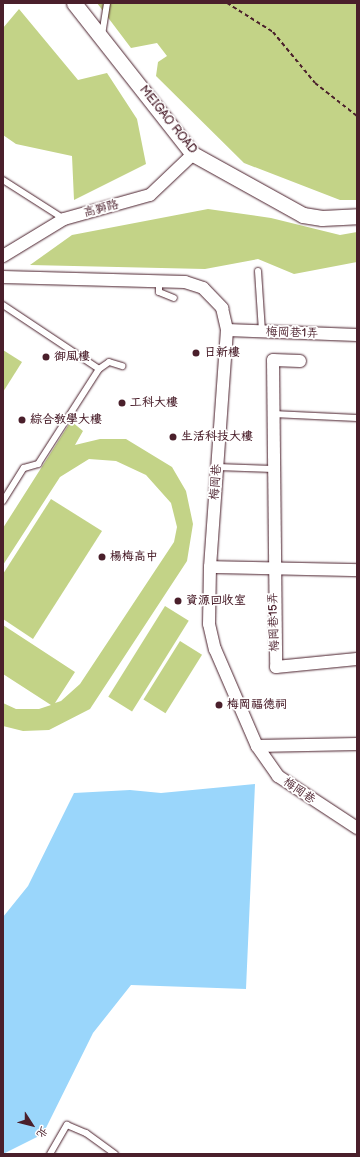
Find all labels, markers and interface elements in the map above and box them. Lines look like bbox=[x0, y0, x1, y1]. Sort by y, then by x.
street label: MEIGAO ROAD bbox=[136, 83, 200, 157]
street label: 高獅路 bbox=[82, 197, 120, 221]
street label: 梅岡巷1弄 bbox=[265, 325, 319, 341]
place label: 日新樓 bbox=[204, 346, 240, 360]
marker: 日新樓 bbox=[191, 348, 201, 358]
place label: 御風樓 bbox=[54, 350, 90, 364]
marker: 御風樓 bbox=[41, 352, 51, 362]
place label: 工科大樓 bbox=[130, 396, 178, 410]
marker: 工科大樓 bbox=[117, 398, 127, 408]
place label: 綜合教學大樓 bbox=[30, 413, 102, 427]
marker: 綜合教學大樓 bbox=[17, 415, 27, 425]
place label: 生活科技大樓 bbox=[181, 430, 253, 444]
marker: 生活科技大樓 bbox=[168, 432, 178, 442]
street label: 梅岡巷 bbox=[208, 464, 224, 500]
place label: 楊梅高中 bbox=[110, 550, 158, 564]
marker: 楊梅高中 bbox=[97, 552, 107, 562]
street label: 梅岡巷15弄 bbox=[266, 592, 282, 652]
place label: 資源回收室 bbox=[186, 594, 246, 608]
marker: 資源回收室 bbox=[173, 596, 183, 606]
place label: 梅岡福德祠 bbox=[227, 698, 287, 712]
marker: 梅岡福德祠 bbox=[214, 700, 224, 710]
street label: 梅岡巷 bbox=[280, 775, 318, 807]
north arrow bbox=[12, 1105, 52, 1145]
text: 北 bbox=[34, 1124, 51, 1141]

